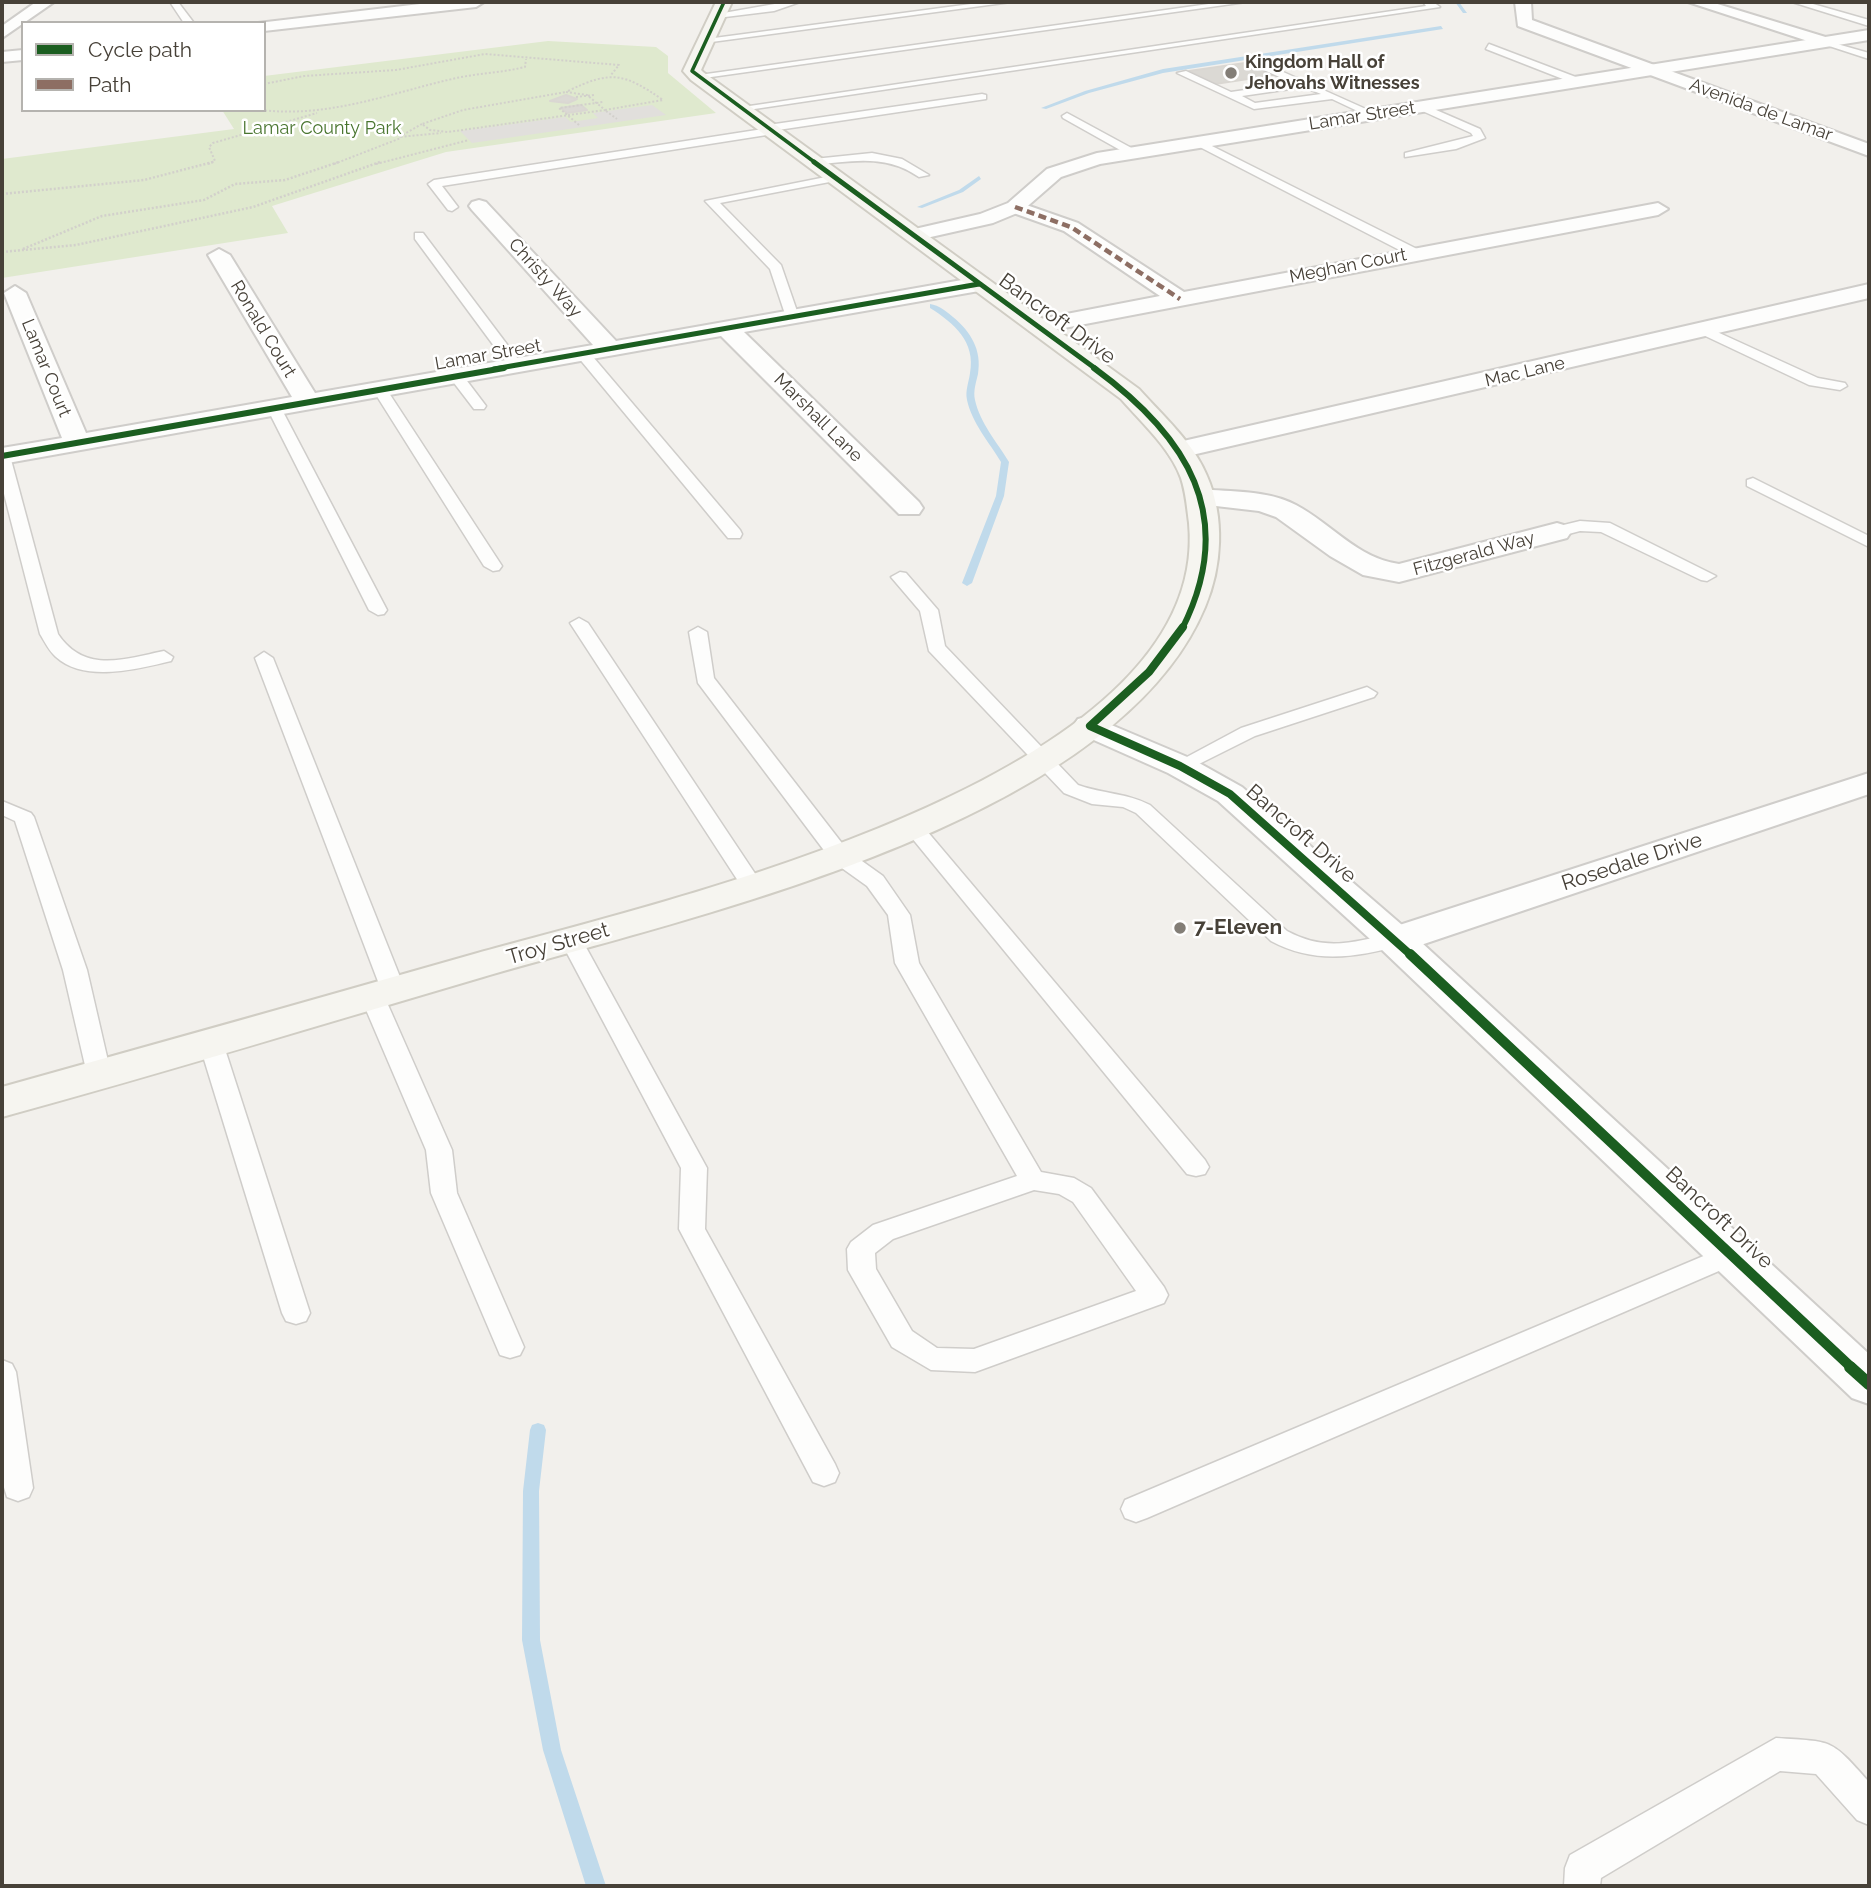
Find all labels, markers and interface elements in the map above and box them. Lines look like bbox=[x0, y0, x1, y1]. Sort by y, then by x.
legend bbox=[21, 21, 266, 112]
text: Cycle path bbox=[88, 37, 192, 62]
place label: Kingdom Hall of Jehovahs Witnesses bbox=[1245, 52, 1420, 94]
marker: Kingdom Hall of Jehovahs Witnesses bbox=[1223, 65, 1239, 81]
text: Path bbox=[88, 72, 132, 97]
street label: Avenida de Lamar bbox=[1686, 74, 1836, 146]
street label: Lamar Street bbox=[1307, 97, 1417, 135]
park label: Lamar County Park bbox=[243, 118, 401, 140]
street label: Christy Way bbox=[504, 234, 586, 322]
street label: Meghan Court bbox=[1288, 244, 1408, 288]
street label: Bancroft Drive bbox=[994, 268, 1120, 370]
street label: Ronald Court bbox=[226, 277, 300, 381]
street label: Lamar Court bbox=[17, 316, 75, 420]
street label: Lamar Street bbox=[433, 335, 543, 375]
street label: Mac Lane bbox=[1483, 352, 1567, 392]
street label: Marshall Lane bbox=[769, 369, 867, 467]
street label: Fitzgerald Way bbox=[1411, 527, 1537, 581]
street label: Bancroft Drive bbox=[1241, 779, 1361, 889]
street label: Rosedale Drive bbox=[1559, 827, 1705, 897]
place label: 7-Eleven bbox=[1194, 915, 1282, 941]
street label: Troy Street bbox=[504, 917, 612, 971]
marker: 7-Eleven bbox=[1172, 920, 1188, 936]
street label: Bancroft Drive bbox=[1660, 1162, 1778, 1274]

